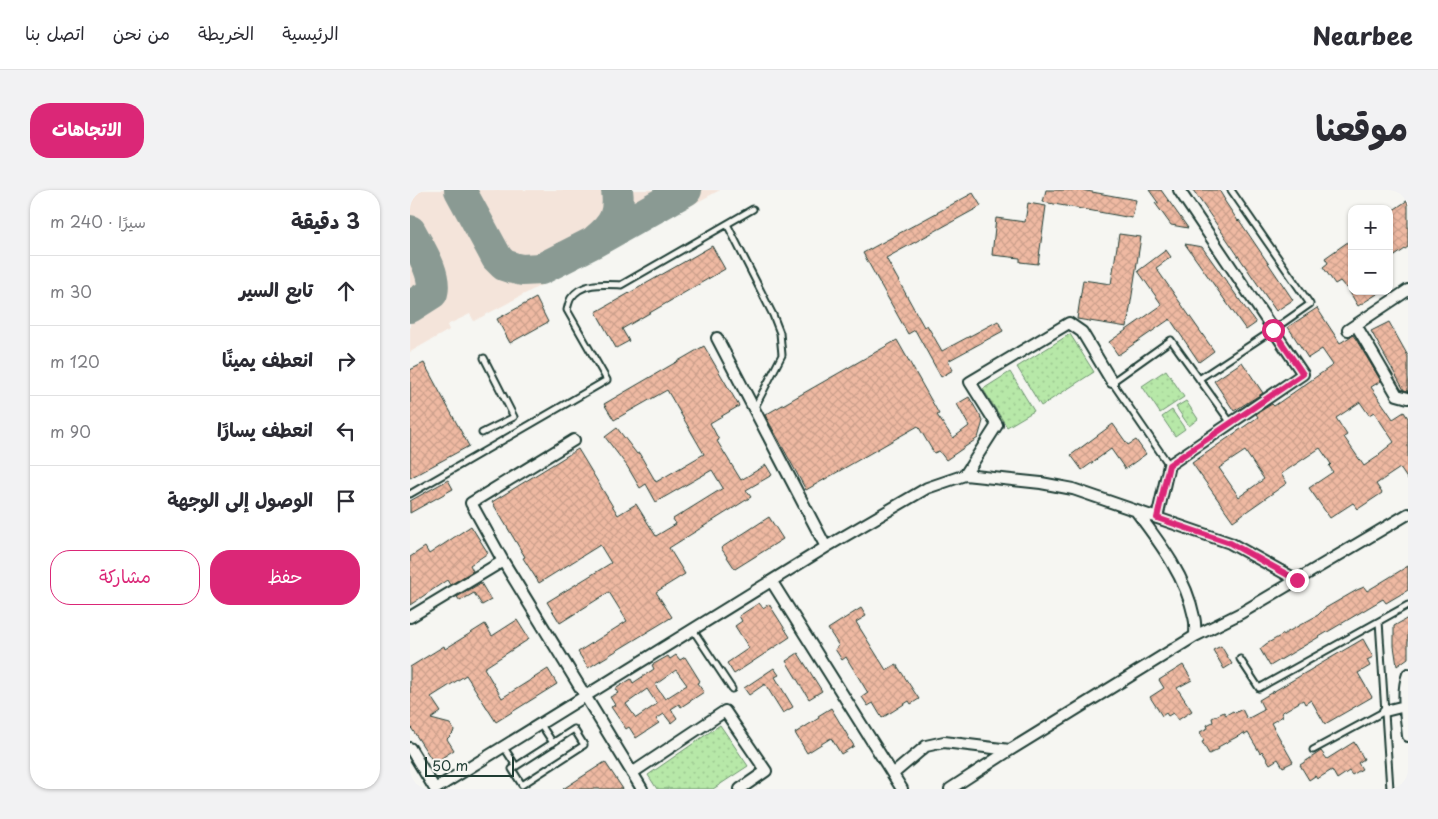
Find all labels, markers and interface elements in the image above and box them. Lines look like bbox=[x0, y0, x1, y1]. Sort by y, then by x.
text: Nearbee bbox=[1312, 17, 1413, 53]
text: اتصل بنا bbox=[25, 19, 85, 46]
text: من نحن bbox=[113, 19, 170, 46]
text: الخريطة bbox=[198, 19, 254, 46]
text: الرئيسية bbox=[282, 19, 339, 46]
text: موقعنا bbox=[1315, 100, 1408, 153]
button: الاتجاهات bbox=[30, 103, 144, 158]
text: 3 دقيقة bbox=[291, 204, 360, 236]
map controls bbox=[1348, 205, 1393, 295]
button: + bbox=[1348, 205, 1393, 250]
text: سيرًا · 240 m bbox=[50, 209, 146, 233]
button: − bbox=[1348, 250, 1393, 295]
text: تابع السير bbox=[239, 275, 313, 303]
icon: ahead bbox=[332, 277, 360, 305]
text: 30 m bbox=[50, 279, 92, 303]
route start bbox=[1262, 319, 1285, 342]
text: انعطف يمينًا bbox=[222, 345, 313, 373]
icon: right bbox=[332, 347, 360, 375]
text: 120 m bbox=[50, 349, 100, 373]
text: انعطف يسارًا bbox=[217, 415, 313, 443]
icon: left bbox=[332, 417, 360, 445]
text: 90 m bbox=[50, 419, 91, 443]
text: الوصول إلى الوجهة bbox=[167, 485, 313, 513]
icon: arrive bbox=[332, 487, 360, 515]
button: مشاركة bbox=[50, 550, 200, 605]
button: حفظ bbox=[210, 550, 360, 605]
route end bbox=[1286, 569, 1309, 592]
scale bar bbox=[425, 754, 514, 777]
text: 50 m bbox=[432, 755, 468, 776]

